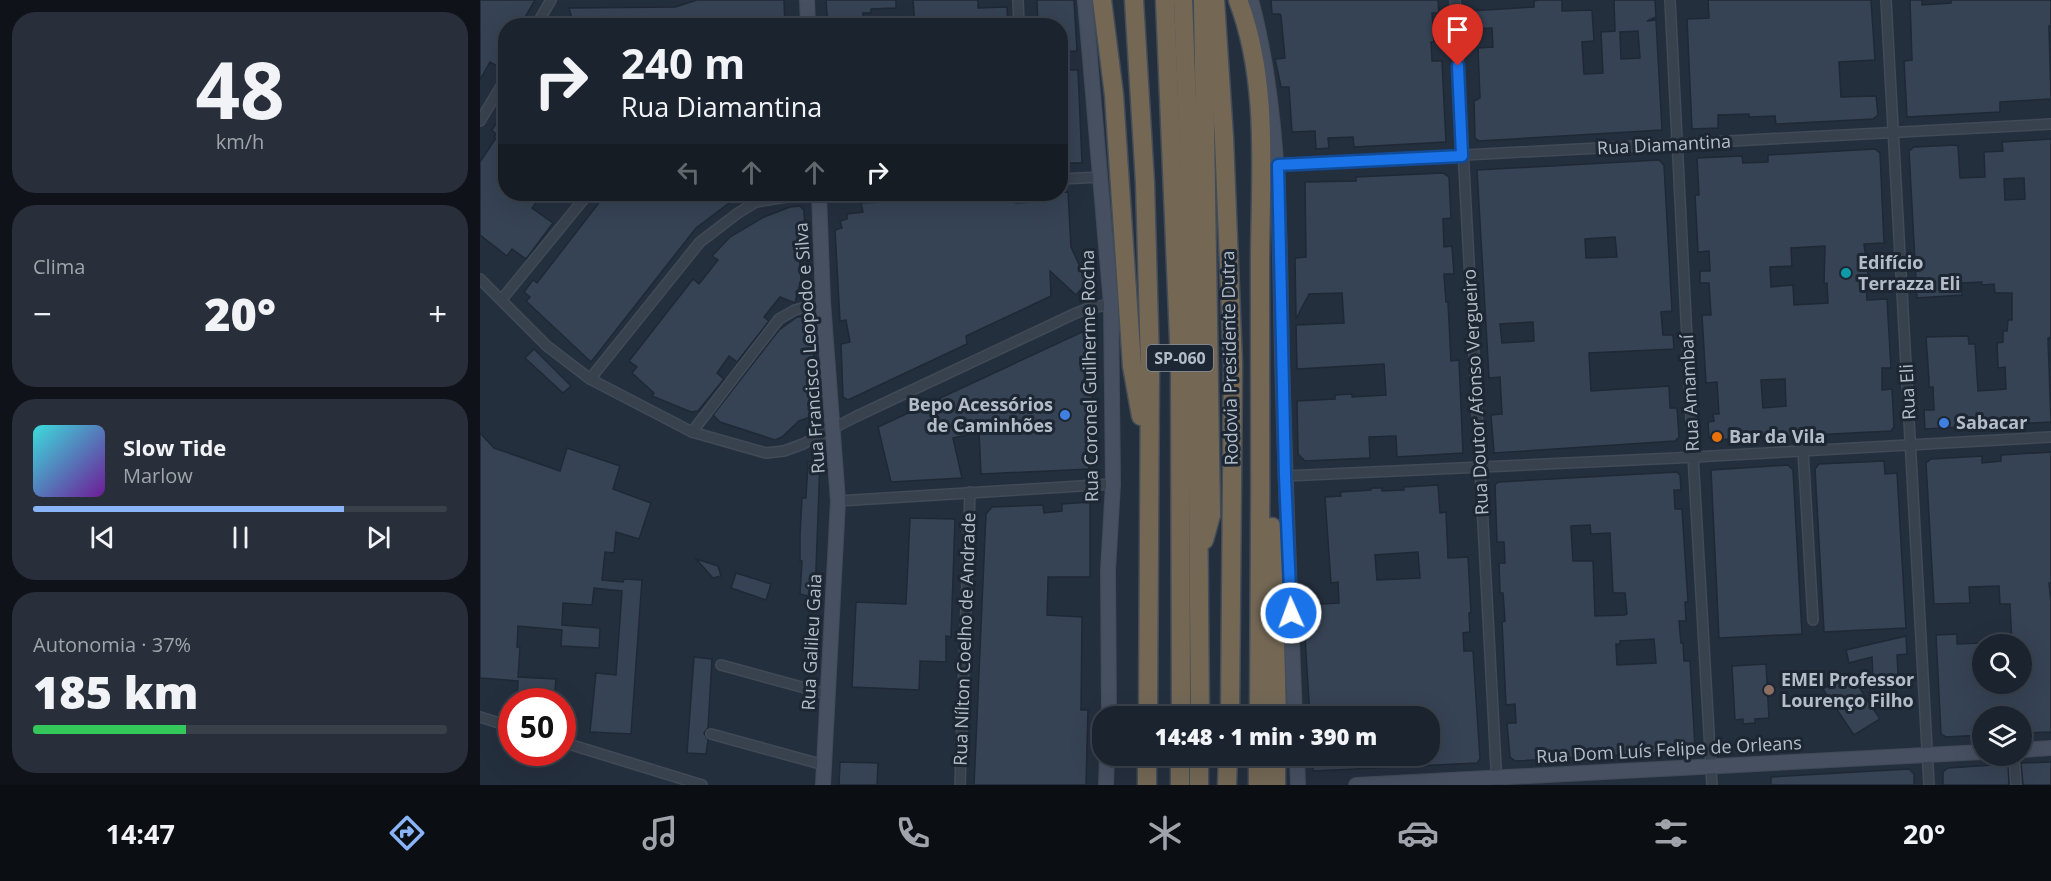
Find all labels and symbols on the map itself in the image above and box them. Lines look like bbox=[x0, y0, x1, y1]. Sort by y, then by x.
pin bbox=[1432, 4, 1483, 66]
street label: Rua Diamantina bbox=[1596, 129, 1732, 159]
street label: Rua Francisco Leopodo e Silva bbox=[788, 222, 830, 475]
street label: Rua Coronel Guilherme Rocha bbox=[1075, 250, 1103, 502]
place label: Edifício Terrazza Eli bbox=[1858, 250, 1960, 295]
street label: Rodovia Presidente Dutra bbox=[1215, 251, 1243, 466]
marker: Edifício Terrazza Eli bbox=[1839, 266, 1853, 280]
street label: Rua Doutor Afonso Vergueiro bbox=[1457, 268, 1493, 516]
street label: Rua Amambaí bbox=[1674, 334, 1704, 452]
road number: SP-060 bbox=[1147, 345, 1213, 371]
street label: Rua Eli bbox=[1894, 364, 1920, 421]
place label: Bepo Acessórios de Caminhões bbox=[908, 392, 1053, 437]
marker: Bepo Acessórios de Caminhões bbox=[1058, 408, 1072, 422]
place label: Sabacar bbox=[1956, 410, 2027, 434]
marker: Sabacar bbox=[1937, 416, 1951, 430]
place label: Bar da Vila bbox=[1729, 424, 1825, 448]
marker: Bar da Vila bbox=[1710, 430, 1724, 444]
street label: Rua Nílton Coelho de Andrade bbox=[948, 512, 980, 766]
street label: Rua Galileu Gaia bbox=[795, 573, 827, 711]
position arrow bbox=[1259, 581, 1323, 645]
place label: EMEI Professor Lourenço Filho bbox=[1781, 667, 1914, 712]
marker: EMEI Professor Lourenço Filho bbox=[1762, 683, 1776, 697]
speed limit sign: 50 bbox=[498, 688, 576, 766]
street label: Rua Dom Luís Felipe de Orleans bbox=[1536, 730, 1802, 768]

